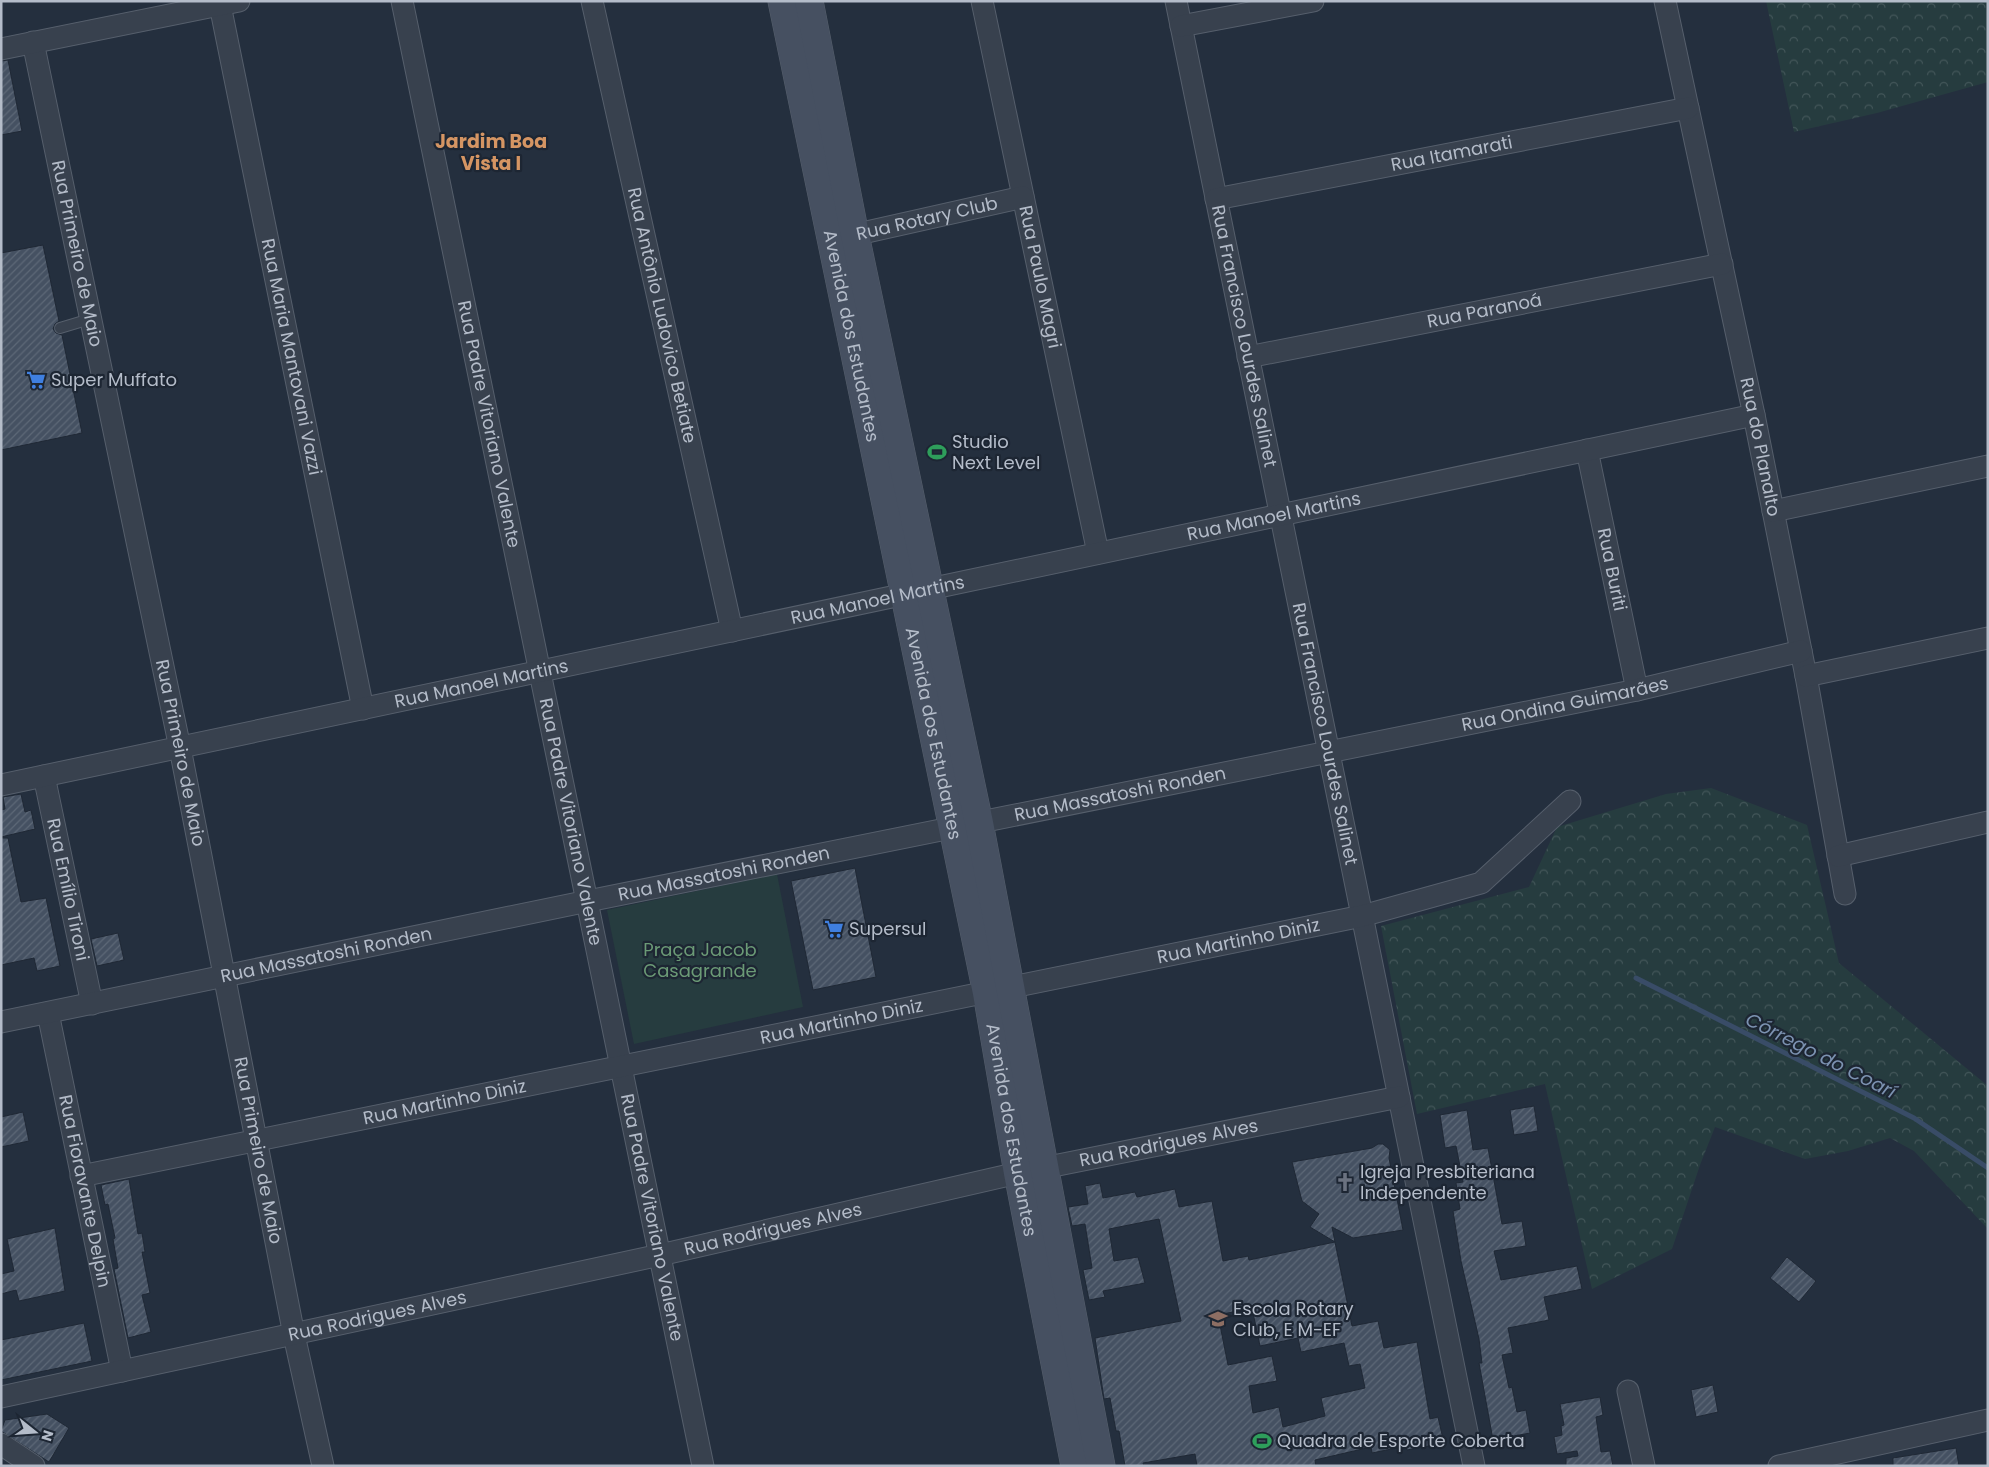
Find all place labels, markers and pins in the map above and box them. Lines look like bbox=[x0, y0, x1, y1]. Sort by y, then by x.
place label: Super Muffato bbox=[51, 367, 177, 392]
supermarket icon: Super Muffato bbox=[25, 369, 47, 391]
place label: Studio Next Level bbox=[952, 429, 1040, 475]
sports icon: Studio Next Level bbox=[926, 441, 948, 463]
place label: Supersul bbox=[849, 916, 926, 941]
supermarket icon: Supersul bbox=[823, 918, 845, 940]
place label: Igreja Presbiteriana Independente bbox=[1360, 1159, 1535, 1205]
church icon: Igreja Presbiteriana Independente bbox=[1334, 1171, 1356, 1193]
place label: Escola Rotary Club, E M-EF bbox=[1233, 1296, 1354, 1342]
school or university icon: Escola Rotary Club, E M-EF bbox=[1207, 1308, 1229, 1330]
place label: Quadra de Esporte Coberta bbox=[1277, 1428, 1525, 1453]
sports icon: Quadra de Esporte Coberta bbox=[1251, 1430, 1273, 1452]

